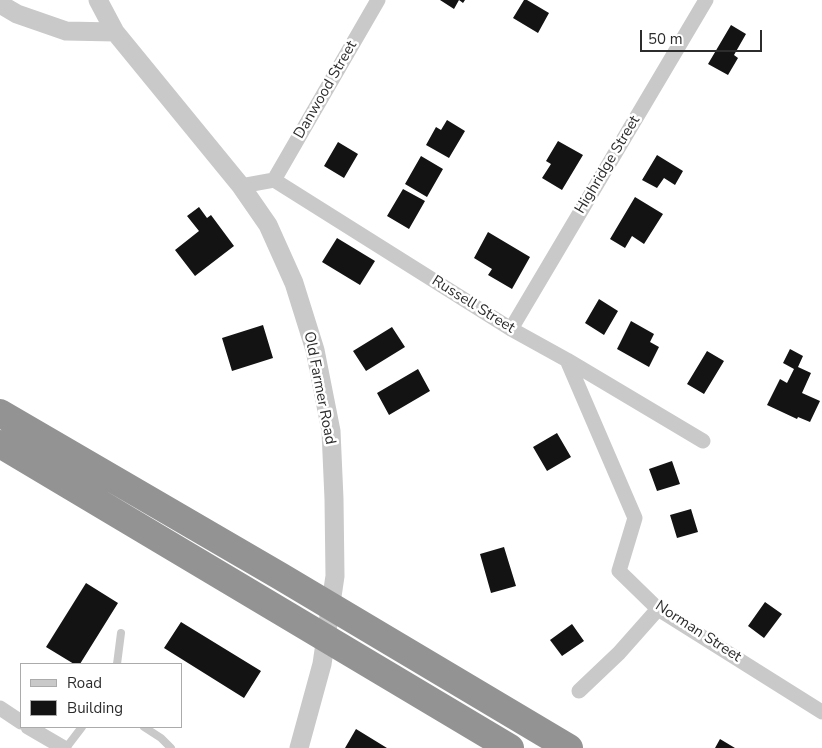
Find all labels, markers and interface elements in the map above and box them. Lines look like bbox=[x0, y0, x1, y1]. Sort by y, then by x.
scale bar bbox=[642, 20, 764, 52]
text: 50 m bbox=[648, 29, 683, 49]
street label: Danwood Street bbox=[291, 38, 361, 142]
street label: Highridge Street bbox=[572, 113, 644, 217]
street label: Russell Street bbox=[428, 272, 518, 338]
street label: Old Farmer Road bbox=[299, 330, 339, 446]
street label: Norman Street bbox=[652, 598, 744, 666]
legend bbox=[20, 663, 182, 728]
text: Road bbox=[67, 673, 102, 693]
text: Building bbox=[67, 698, 123, 718]

